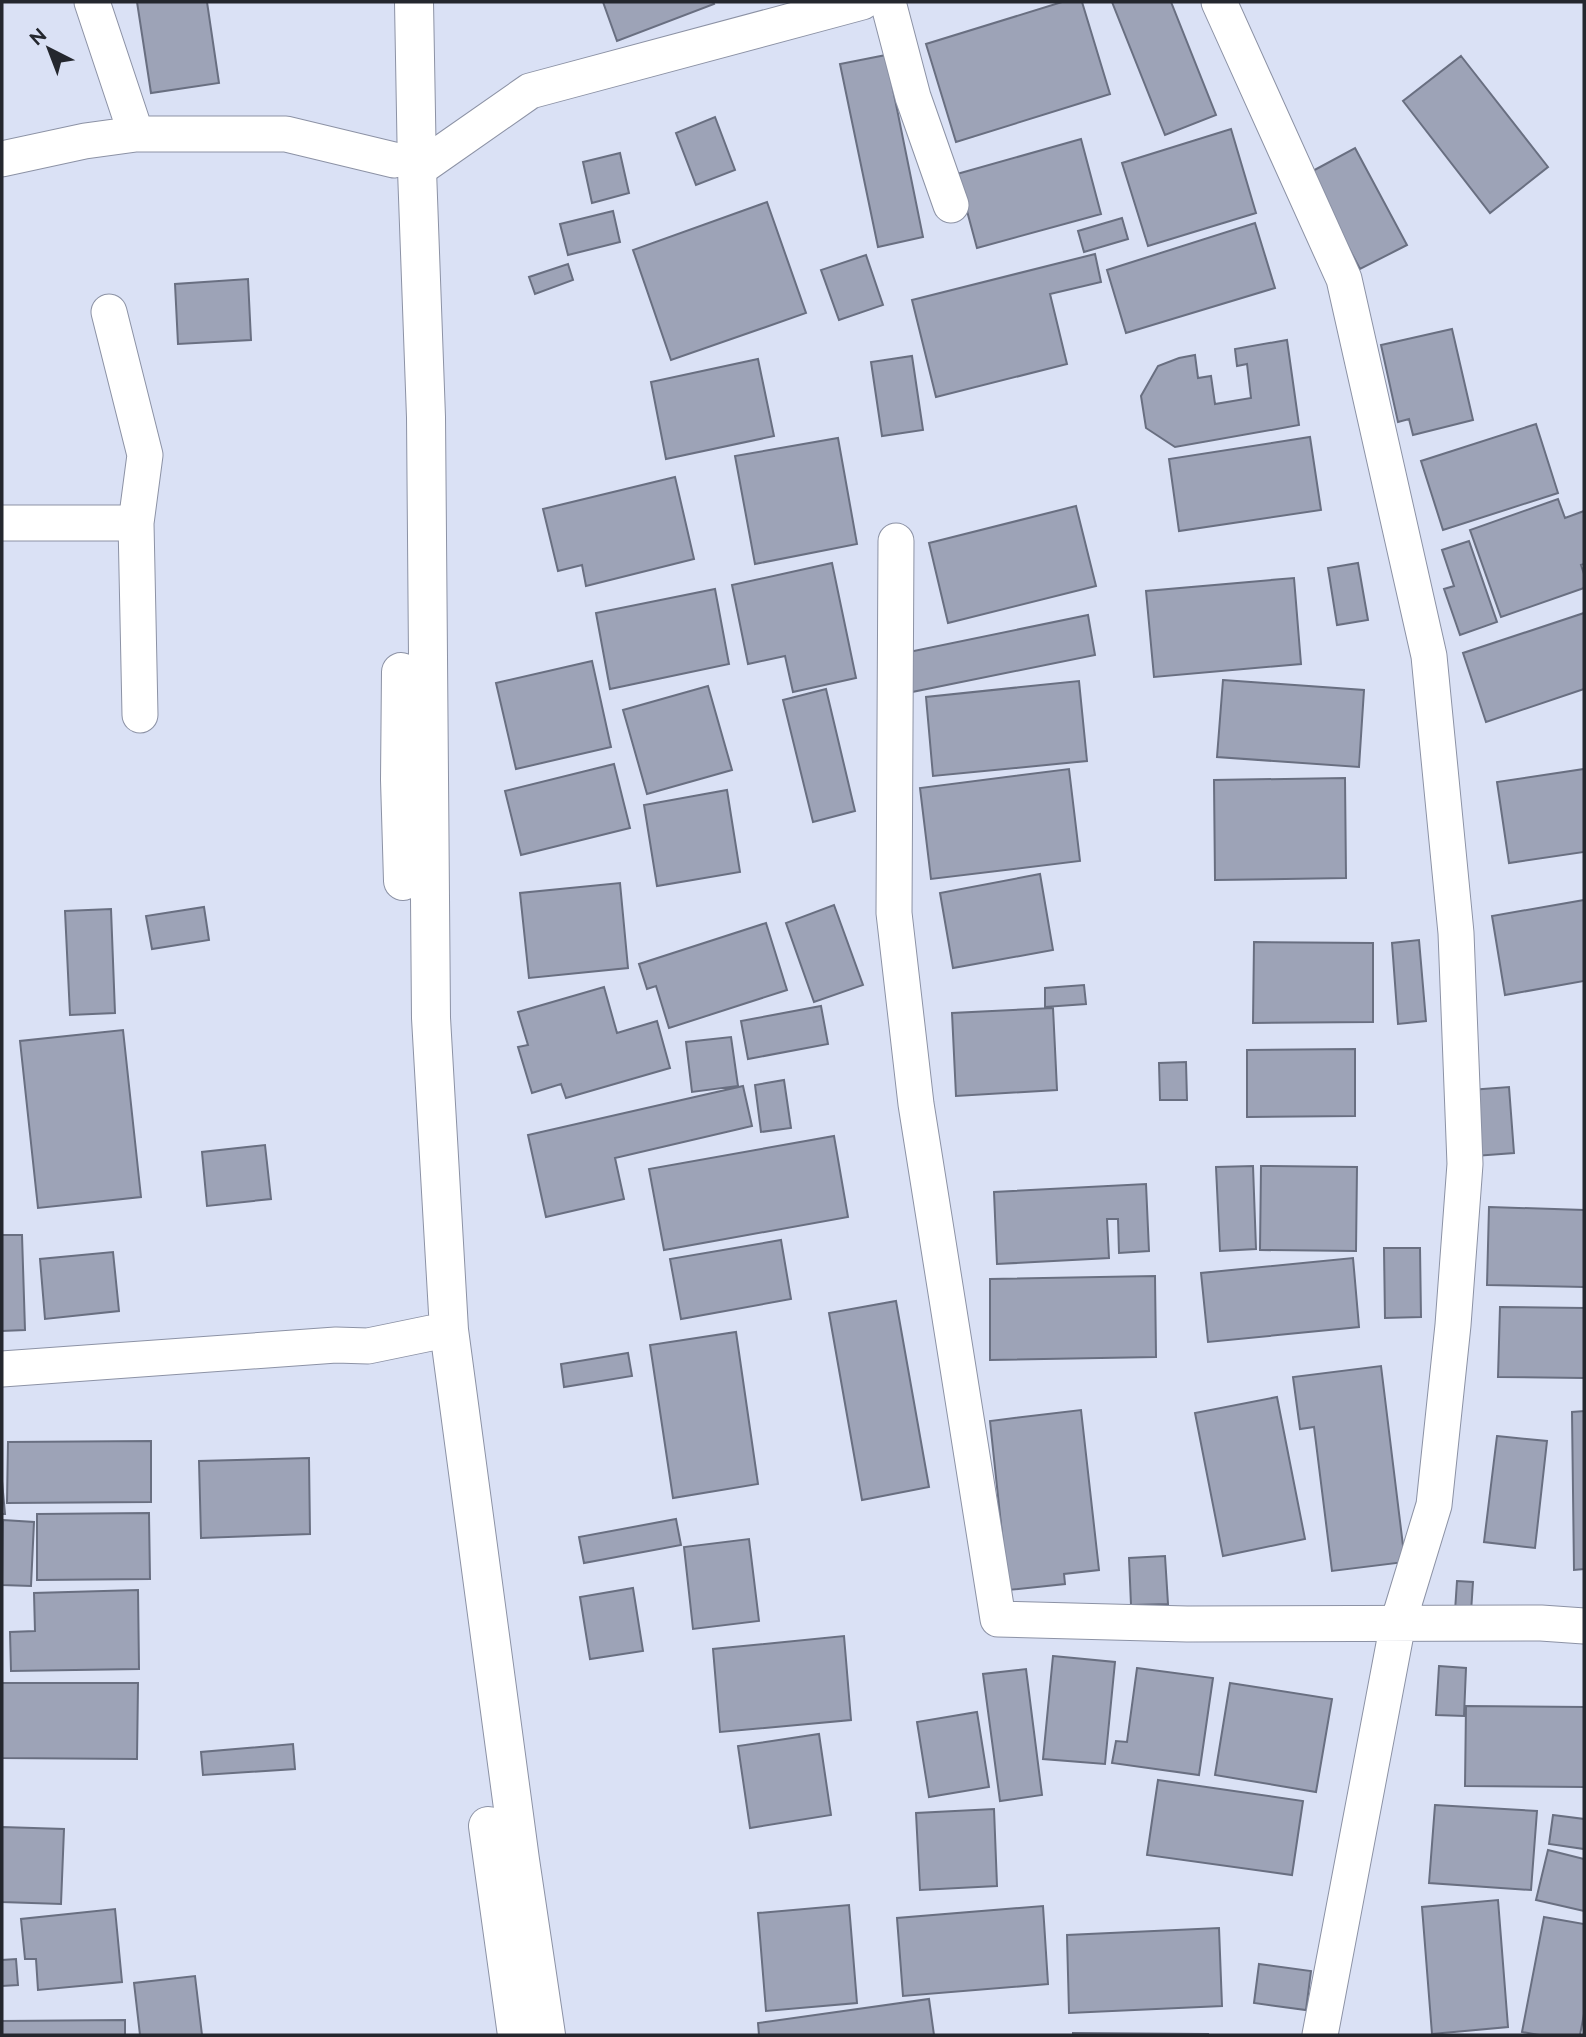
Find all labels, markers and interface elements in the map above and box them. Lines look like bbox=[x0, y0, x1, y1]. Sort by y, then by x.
north arrow bbox=[14, 14, 84, 84]
text: N bbox=[25, 23, 50, 49]

